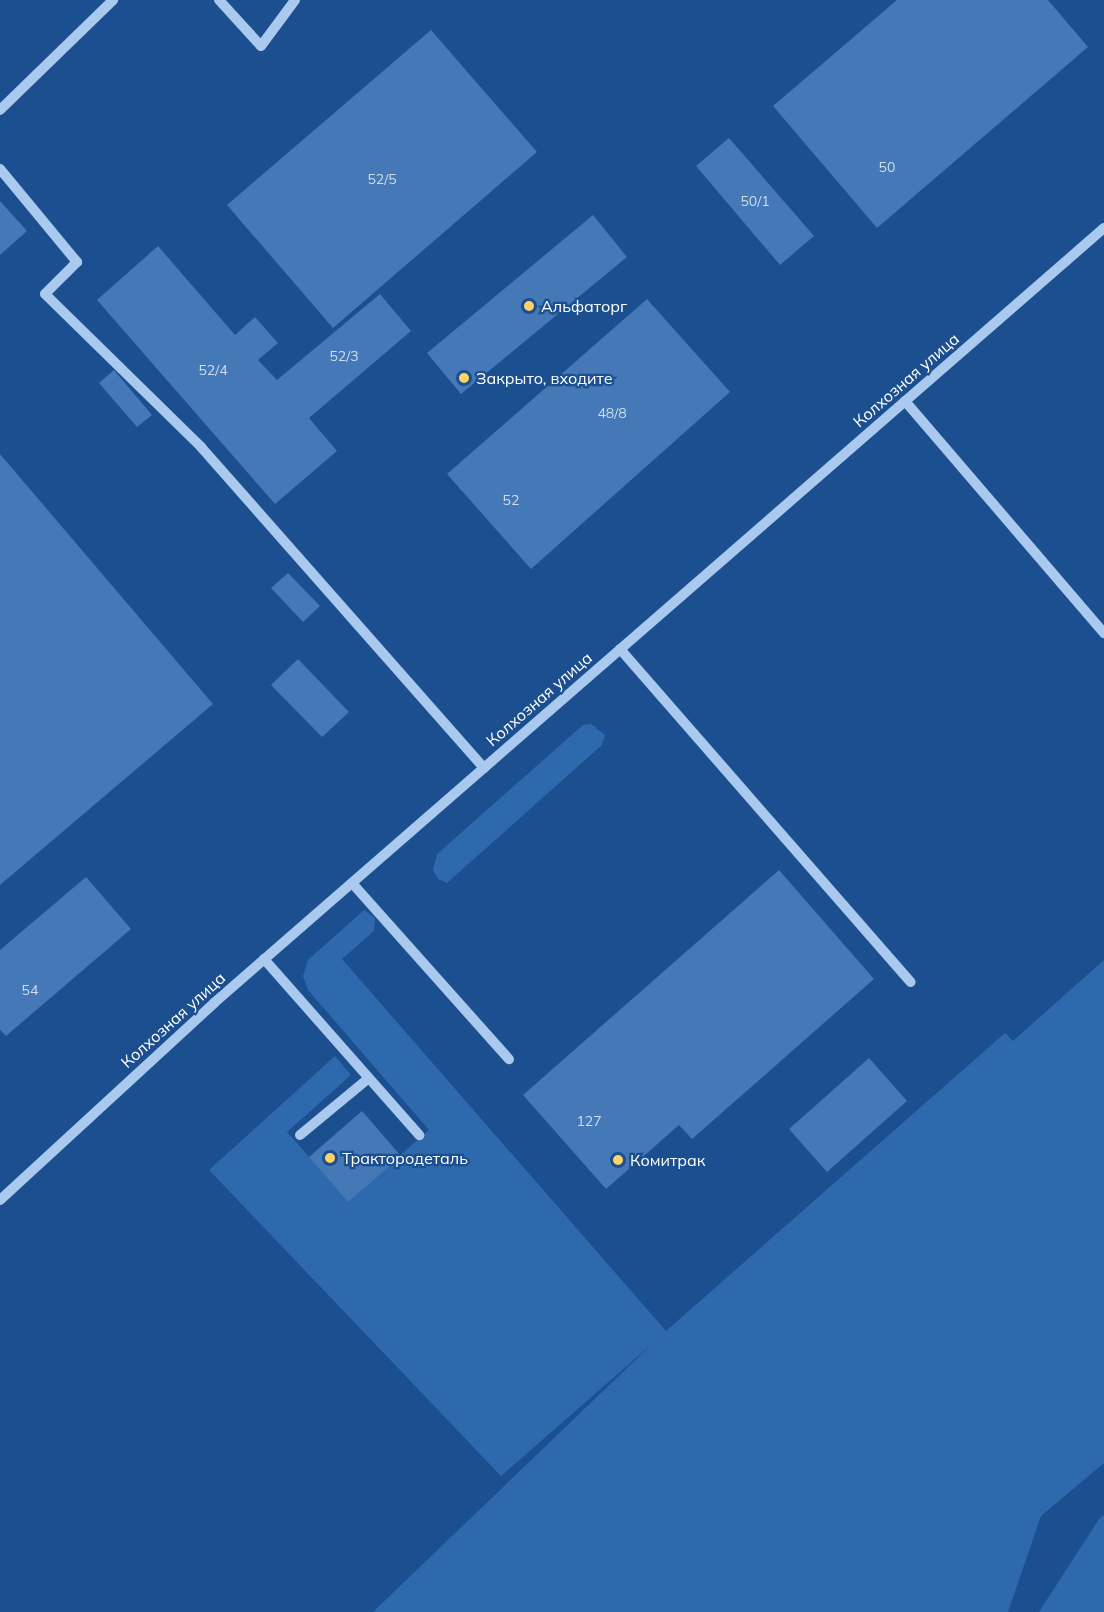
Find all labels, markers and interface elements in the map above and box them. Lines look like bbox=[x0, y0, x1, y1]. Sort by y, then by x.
house number: 50 bbox=[879, 159, 895, 175]
house number: 52/5 bbox=[367, 171, 397, 187]
house number: 50/1 bbox=[740, 193, 770, 209]
place label: Альфаторг bbox=[541, 296, 627, 316]
marker: Альфаторг bbox=[522, 299, 536, 313]
street label: Колхозная улица bbox=[849, 329, 963, 431]
house number: 52/3 bbox=[329, 348, 359, 364]
house number: 52/4 bbox=[198, 362, 228, 378]
place label: Закрыто, входите bbox=[476, 368, 613, 388]
marker: Закрыто, входите bbox=[457, 371, 471, 385]
house number: 48/8 bbox=[597, 405, 627, 421]
house number: 52 bbox=[503, 492, 519, 508]
street label: Колхозная улица bbox=[482, 648, 596, 750]
street label: Колхозная улица bbox=[117, 968, 229, 1072]
house number: 54 bbox=[22, 982, 38, 998]
house number: 127 bbox=[576, 1113, 602, 1129]
place label: Трактородеталь bbox=[342, 1148, 468, 1168]
place label: Комитрак bbox=[630, 1150, 705, 1170]
marker: Трактородеталь bbox=[323, 1151, 337, 1165]
marker: Комитрак bbox=[611, 1153, 625, 1167]

